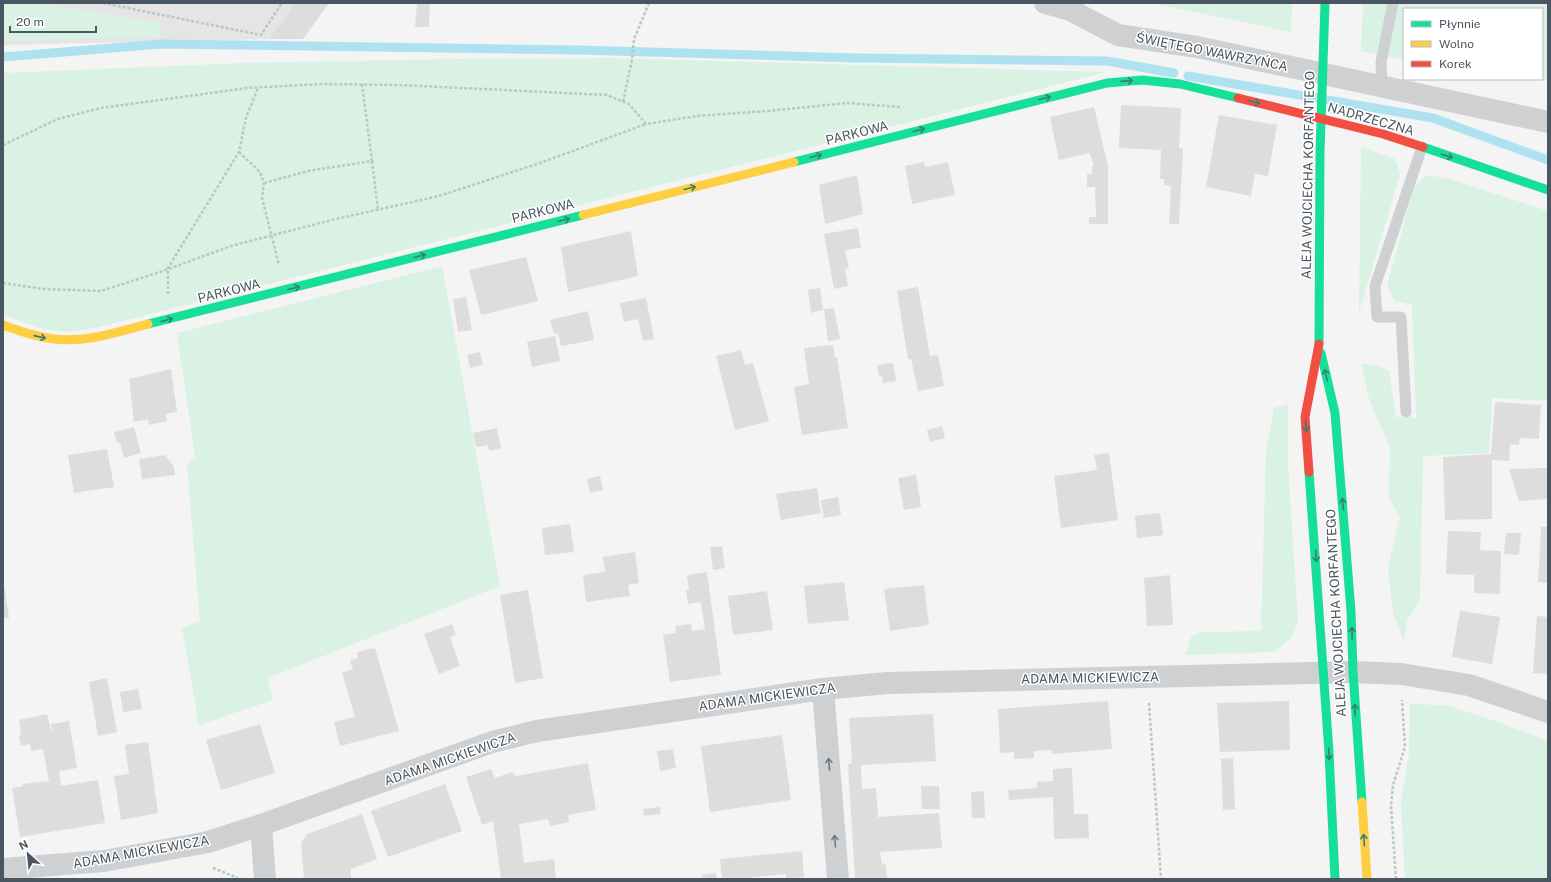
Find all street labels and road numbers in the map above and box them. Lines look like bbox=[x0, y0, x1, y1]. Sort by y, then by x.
street label: ŚWIĘTEGO WAWRZYŃCA bbox=[1135, 29, 1289, 74]
street label: ALEJA WOJCIECHA KORFANTEGO bbox=[1299, 71, 1317, 279]
street label: NADRZECZNA bbox=[1326, 99, 1416, 139]
street label: PARKOWA bbox=[824, 118, 890, 148]
street label: PARKOWA bbox=[510, 196, 576, 226]
street label: PARKOWA bbox=[196, 276, 262, 306]
street label: ALEJA WOJCIECHA KORFANTEGO bbox=[1323, 509, 1349, 717]
street label: ADAMA MICKIEWICZA bbox=[1021, 669, 1159, 687]
street label: ADAMA MICKIEWICZA bbox=[697, 680, 837, 714]
street label: ADAMA MICKIEWICZA bbox=[382, 729, 518, 789]
street label: ADAMA MICKIEWICZA bbox=[72, 833, 210, 871]

